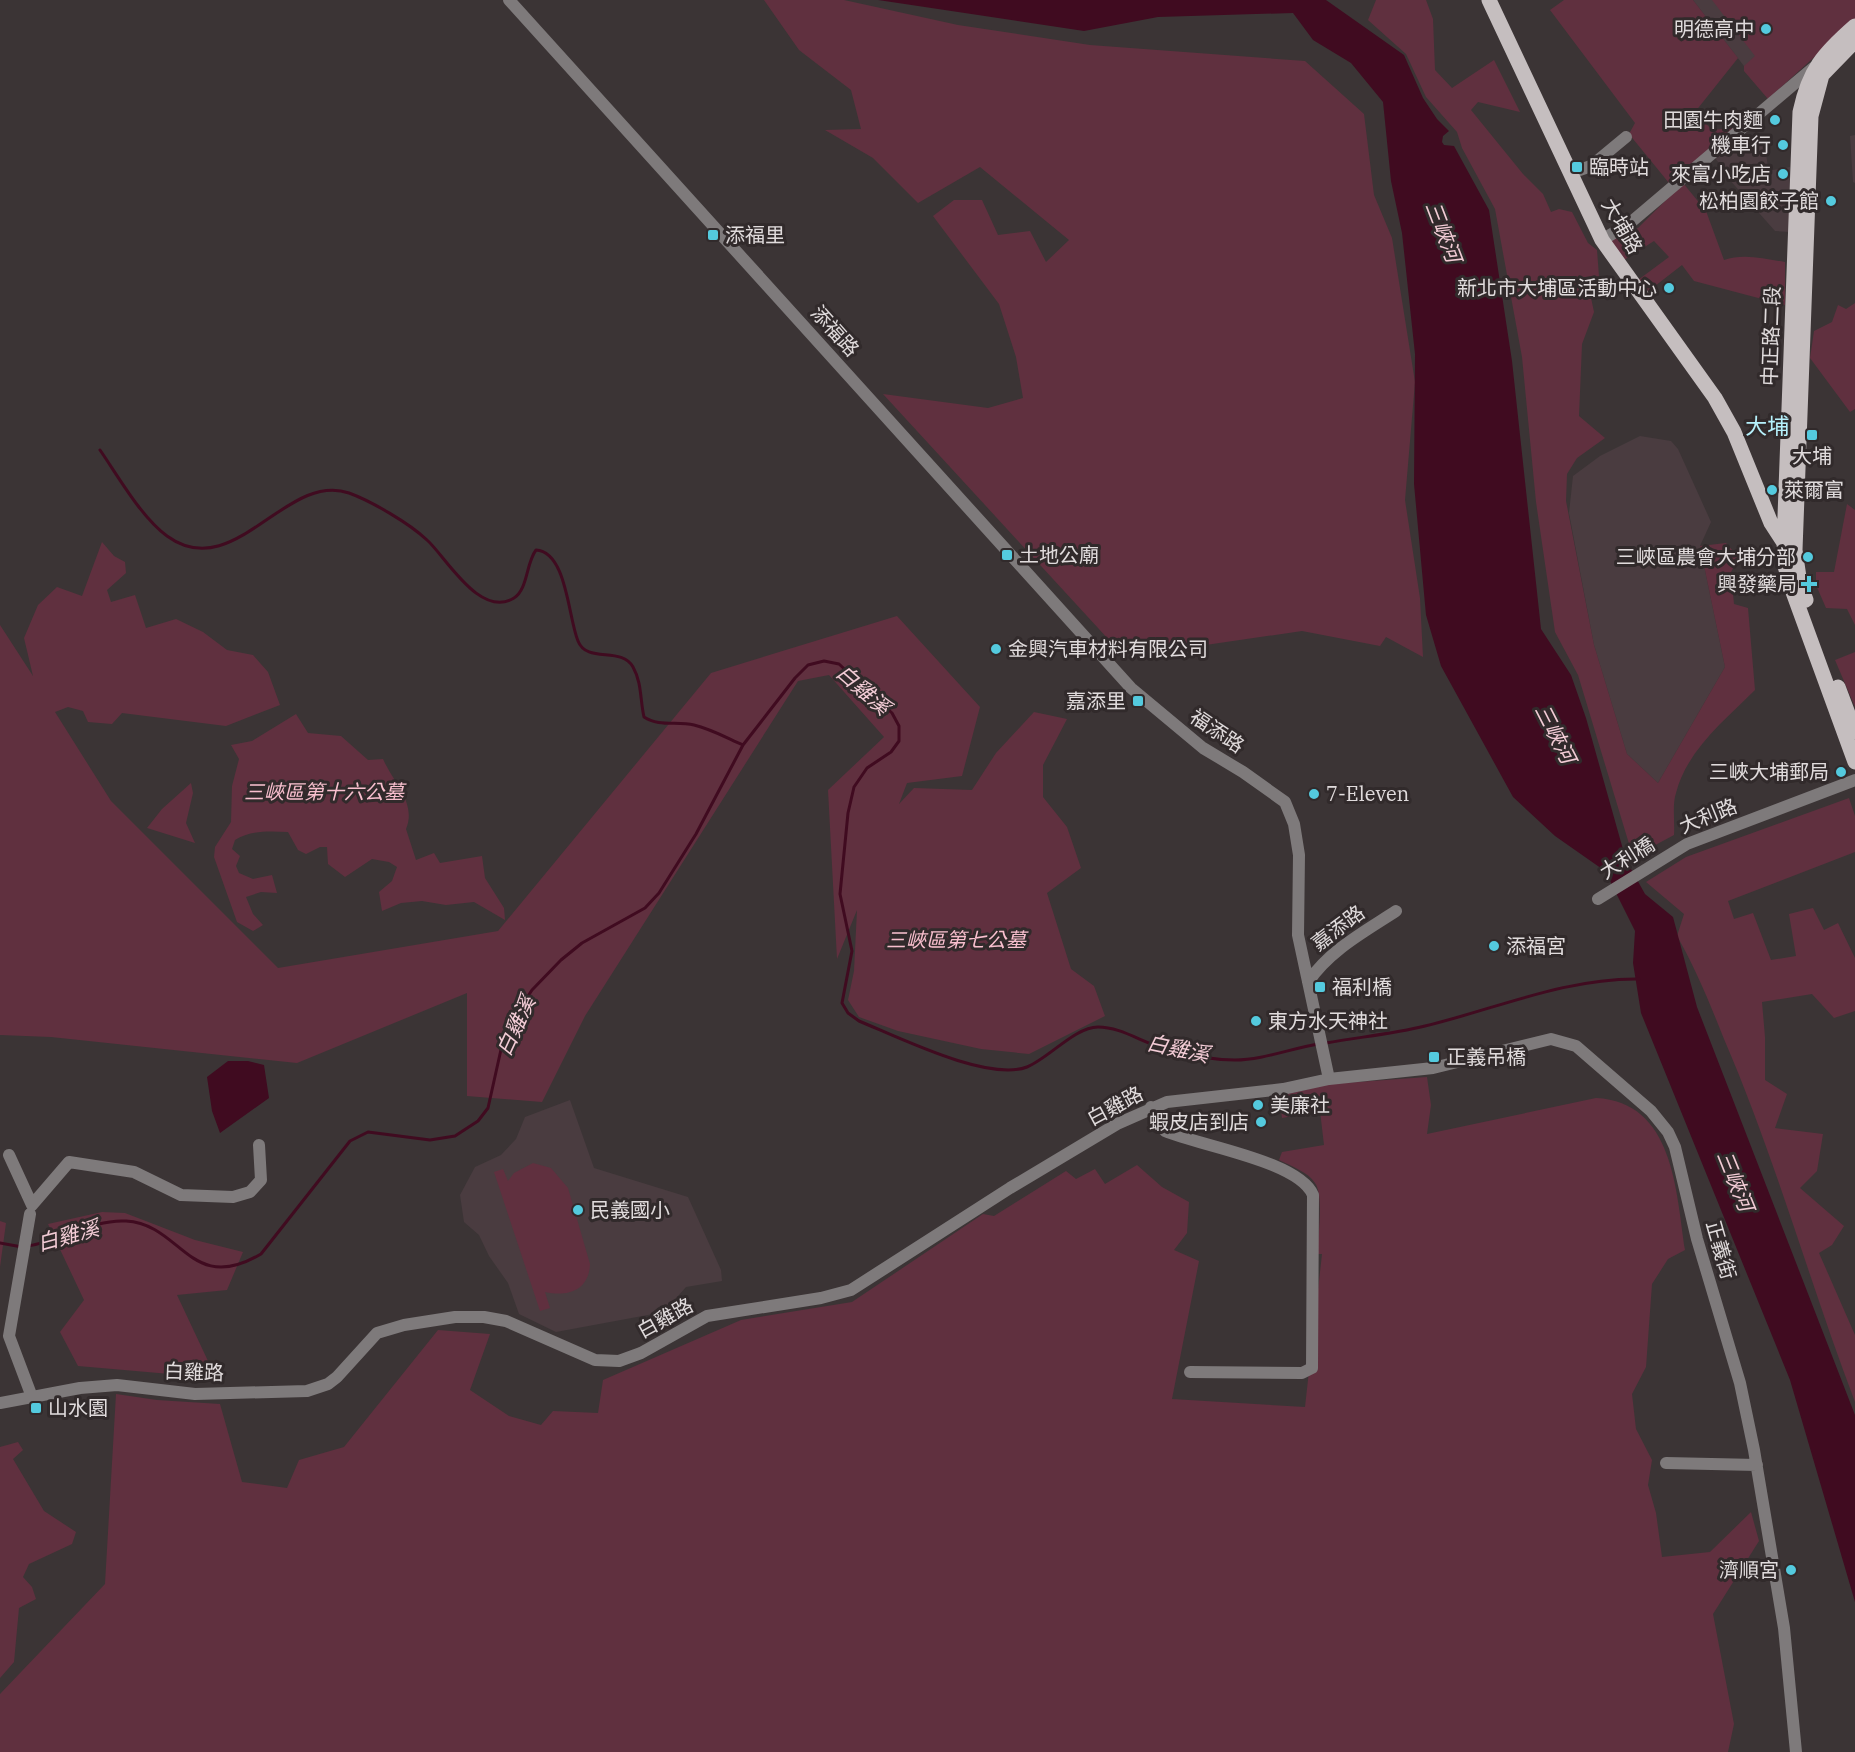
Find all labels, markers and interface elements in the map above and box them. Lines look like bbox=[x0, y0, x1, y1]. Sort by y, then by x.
place label: 明德高中 bbox=[1674, 15, 1754, 42]
marker: 明德高中 bbox=[1759, 22, 1773, 36]
place label: 田園牛肉麵 bbox=[1663, 106, 1763, 133]
marker: 田園牛肉麵 bbox=[1768, 113, 1782, 127]
place label: 機車行 bbox=[1711, 131, 1771, 158]
marker: 機車行 bbox=[1776, 138, 1790, 152]
place label: 臨時站 bbox=[1589, 153, 1649, 180]
marker: 臨時站 bbox=[1570, 160, 1584, 174]
place label: 來富小吃店 bbox=[1671, 160, 1771, 187]
marker: 來富小吃店 bbox=[1776, 167, 1790, 181]
place label: 松柏園餃子館 bbox=[1699, 187, 1819, 214]
street label: 大埔路 bbox=[1596, 193, 1649, 258]
marker: 松柏園餃子館 bbox=[1824, 194, 1838, 208]
water label: 三峽河 bbox=[1420, 197, 1470, 270]
place label: 添福里 bbox=[725, 221, 785, 248]
marker: 添福里 bbox=[706, 228, 720, 242]
place label: 新北市大埔區活動中心 bbox=[1457, 274, 1657, 301]
marker: 新北市大埔區活動中心 bbox=[1662, 281, 1676, 295]
street label: 中正路二段 bbox=[1755, 286, 1786, 386]
street label: 添福路 bbox=[805, 299, 865, 362]
district label: 大埔 bbox=[1745, 411, 1789, 440]
marker: 大埔 bbox=[1805, 428, 1819, 442]
place label: 大埔 bbox=[1792, 442, 1832, 469]
place label: 萊爾富 bbox=[1784, 476, 1844, 503]
marker: 萊爾富 bbox=[1765, 483, 1779, 497]
place label: 土地公廟 bbox=[1019, 541, 1099, 568]
place label: 三峽區農會大埔分部 bbox=[1616, 543, 1796, 570]
marker: 土地公廟 bbox=[1000, 548, 1014, 562]
marker: 三峽區農會大埔分部 bbox=[1801, 550, 1815, 564]
place label: 興發藥局 bbox=[1717, 570, 1797, 597]
marker: 興發藥局 bbox=[1802, 577, 1816, 591]
place label: 金興汽車材料有限公司 bbox=[1008, 635, 1208, 662]
marker: 金興汽車材料有限公司 bbox=[989, 642, 1003, 656]
water label: 白雞溪 bbox=[831, 658, 899, 722]
place label: 嘉添里 bbox=[1066, 687, 1126, 714]
marker: 嘉添里 bbox=[1131, 694, 1145, 708]
water label: 三峽河 bbox=[1529, 699, 1584, 772]
street label: 福添路 bbox=[1185, 703, 1250, 759]
place label: 三峽大埔郵局 bbox=[1709, 758, 1829, 785]
marker: 三峽大埔郵局 bbox=[1834, 765, 1848, 779]
park label: 三峽區第十六公墓 bbox=[244, 778, 407, 805]
place label: 7-Eleven bbox=[1326, 780, 1410, 807]
marker: 7-Eleven bbox=[1307, 787, 1321, 801]
street label: 大利路 bbox=[1675, 792, 1741, 839]
street label: 大利橋 bbox=[1594, 830, 1659, 885]
street label: 嘉添路 bbox=[1306, 899, 1370, 956]
park label: 三峽區第七公墓 bbox=[886, 926, 1029, 953]
place label: 添福宮 bbox=[1506, 932, 1566, 959]
marker: 添福宮 bbox=[1487, 939, 1501, 953]
place label: 福利橋 bbox=[1332, 973, 1392, 1000]
marker: 福利橋 bbox=[1313, 980, 1327, 994]
water label: 白雞溪 bbox=[489, 988, 542, 1060]
place label: 東方水天神社 bbox=[1268, 1007, 1388, 1034]
marker: 東方水天神社 bbox=[1249, 1014, 1263, 1028]
water label: 白雞溪 bbox=[1144, 1028, 1215, 1069]
place label: 正義吊橋 bbox=[1446, 1043, 1526, 1070]
marker: 正義吊橋 bbox=[1427, 1050, 1441, 1064]
street label: 白雞路 bbox=[1082, 1080, 1148, 1132]
place label: 美廉社 bbox=[1270, 1091, 1330, 1118]
marker: 美廉社 bbox=[1251, 1098, 1265, 1112]
place label: 蝦皮店到店 bbox=[1149, 1108, 1249, 1135]
marker: 蝦皮店到店 bbox=[1254, 1115, 1268, 1129]
water label: 三峽河 bbox=[1711, 1146, 1762, 1219]
place label: 民義國小 bbox=[590, 1196, 670, 1223]
marker: 民義國小 bbox=[571, 1203, 585, 1217]
water label: 白雞溪 bbox=[34, 1213, 105, 1257]
street label: 正義街 bbox=[1700, 1217, 1743, 1282]
street label: 白雞路 bbox=[632, 1291, 698, 1344]
street label: 白雞路 bbox=[164, 1357, 224, 1386]
place label: 山水園 bbox=[48, 1394, 108, 1421]
marker: 山水園 bbox=[29, 1401, 43, 1415]
place label: 濟順宮 bbox=[1719, 1556, 1779, 1583]
marker: 濟順宮 bbox=[1784, 1563, 1798, 1577]

